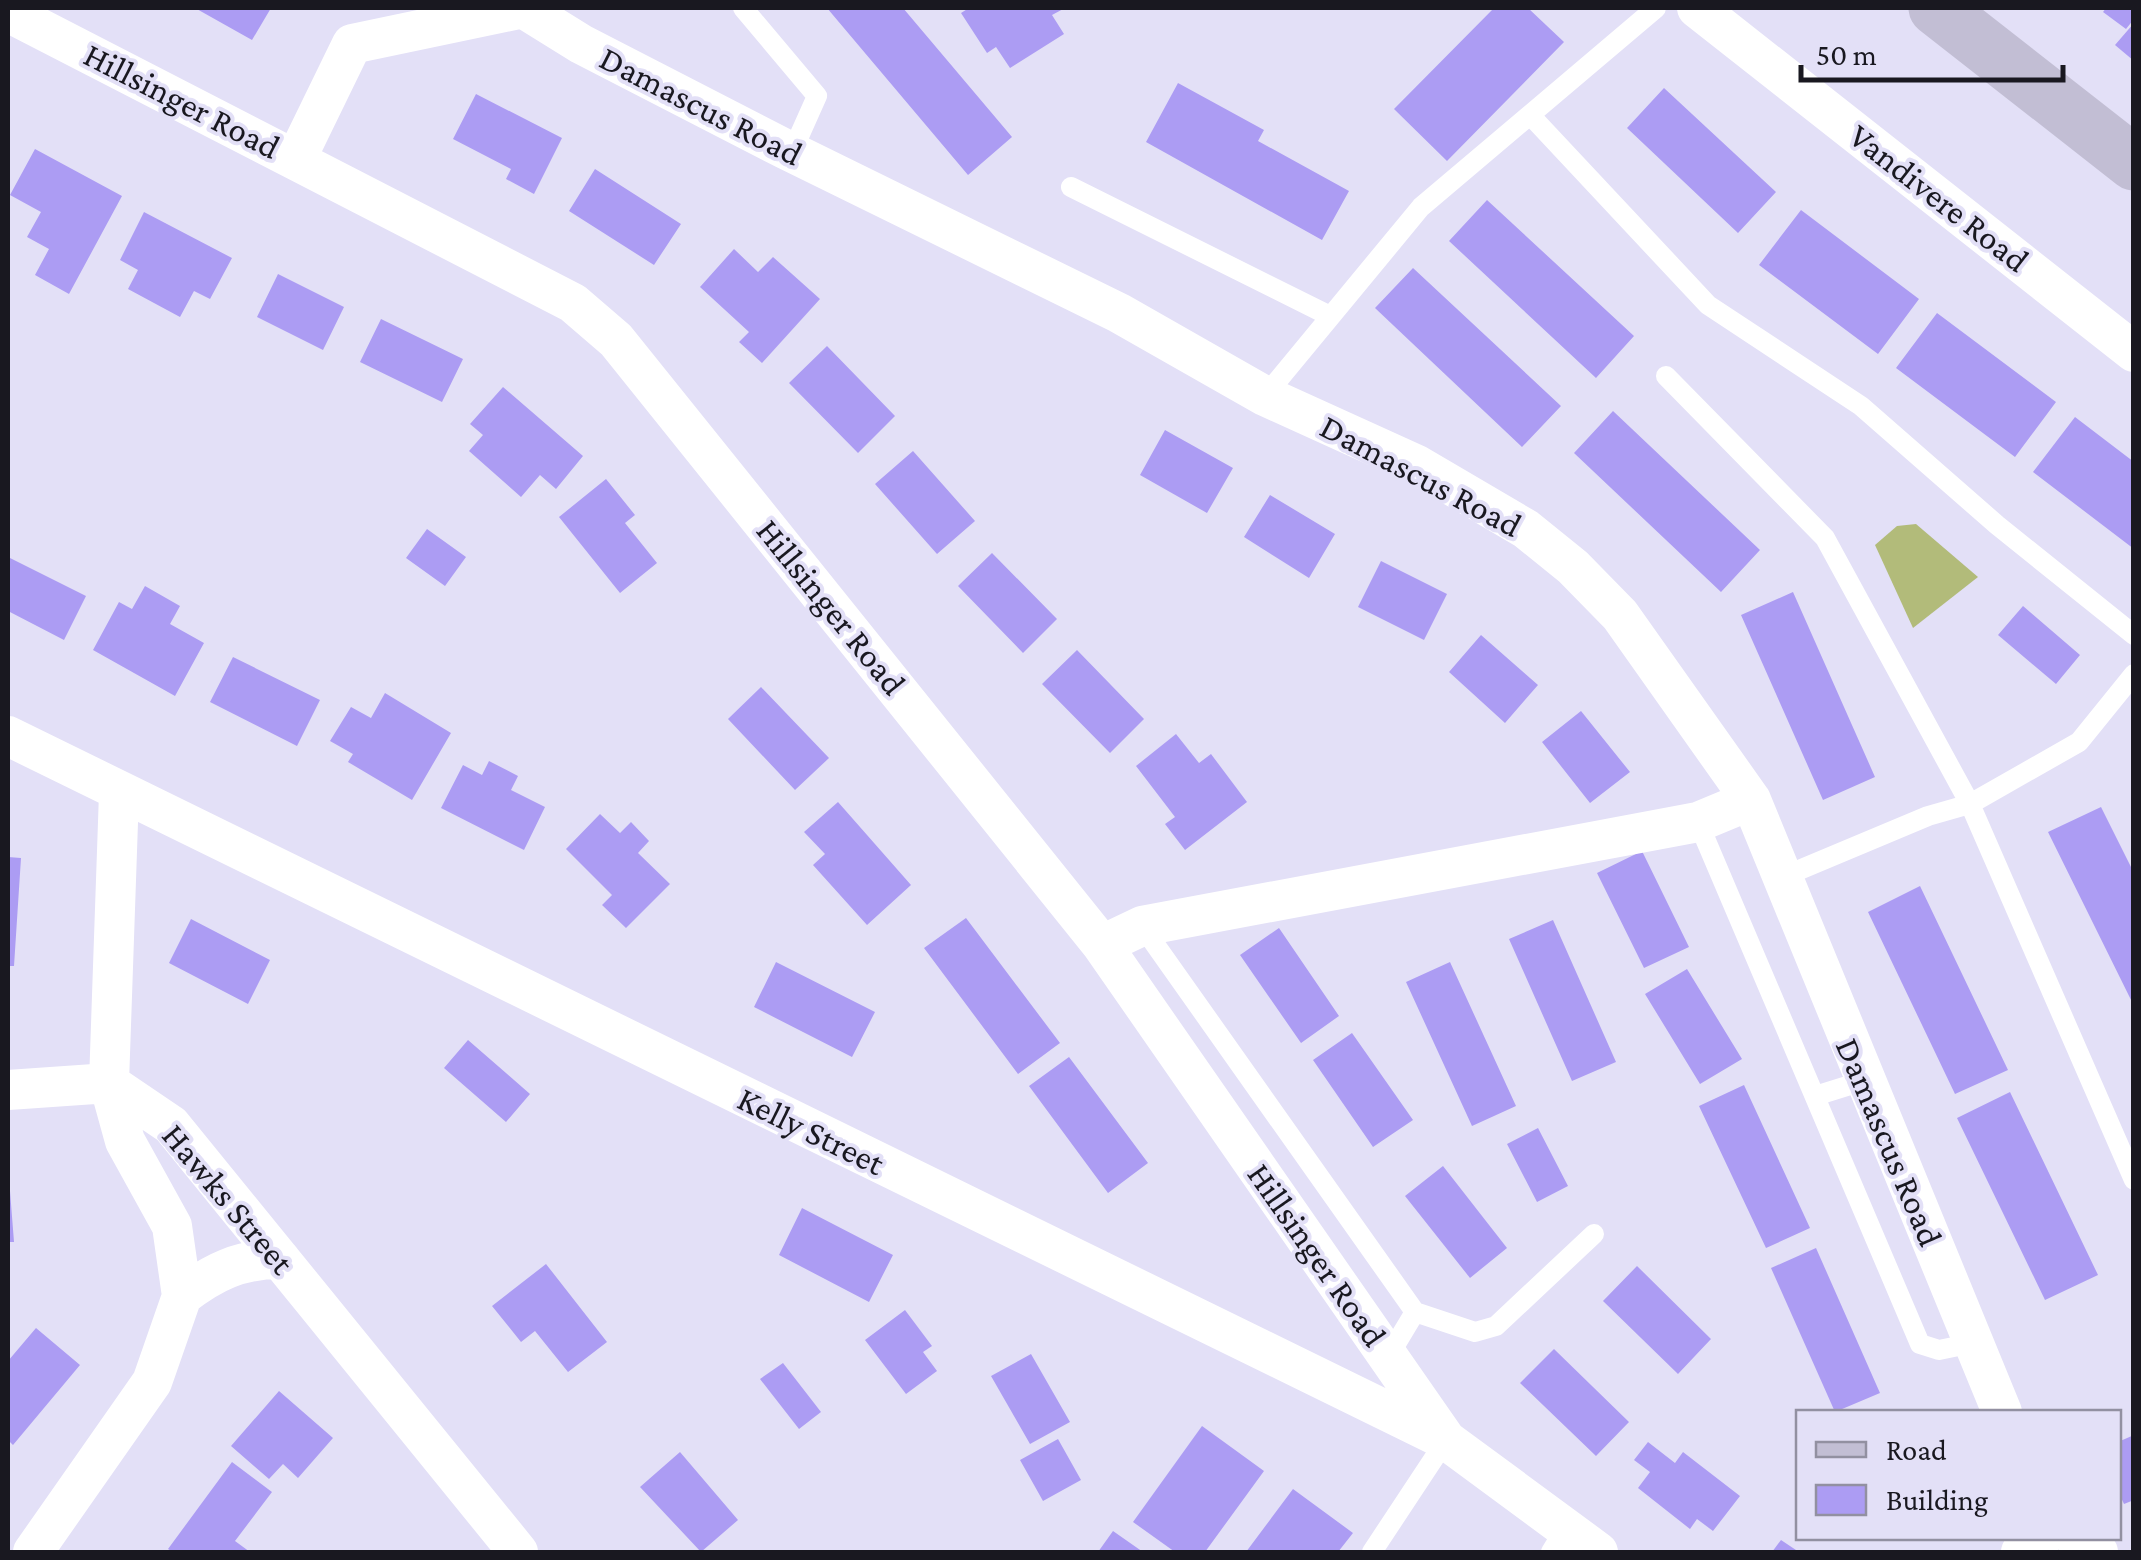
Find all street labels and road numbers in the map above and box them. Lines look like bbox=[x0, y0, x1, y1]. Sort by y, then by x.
street label: Hillsinger Road bbox=[78, 35, 286, 167]
street label: Damascus Road bbox=[593, 38, 809, 174]
street label: Vandivere Road bbox=[1842, 116, 2036, 280]
street label: Damascus Road bbox=[1314, 407, 1528, 545]
street label: Hillsinger Road bbox=[748, 511, 914, 703]
street label: Damascus Road bbox=[1828, 1032, 1950, 1252]
street label: Kelly Street bbox=[731, 1079, 891, 1183]
street label: Hawks Street bbox=[154, 1116, 302, 1282]
street label: Hillsinger Road bbox=[1240, 1156, 1394, 1354]

